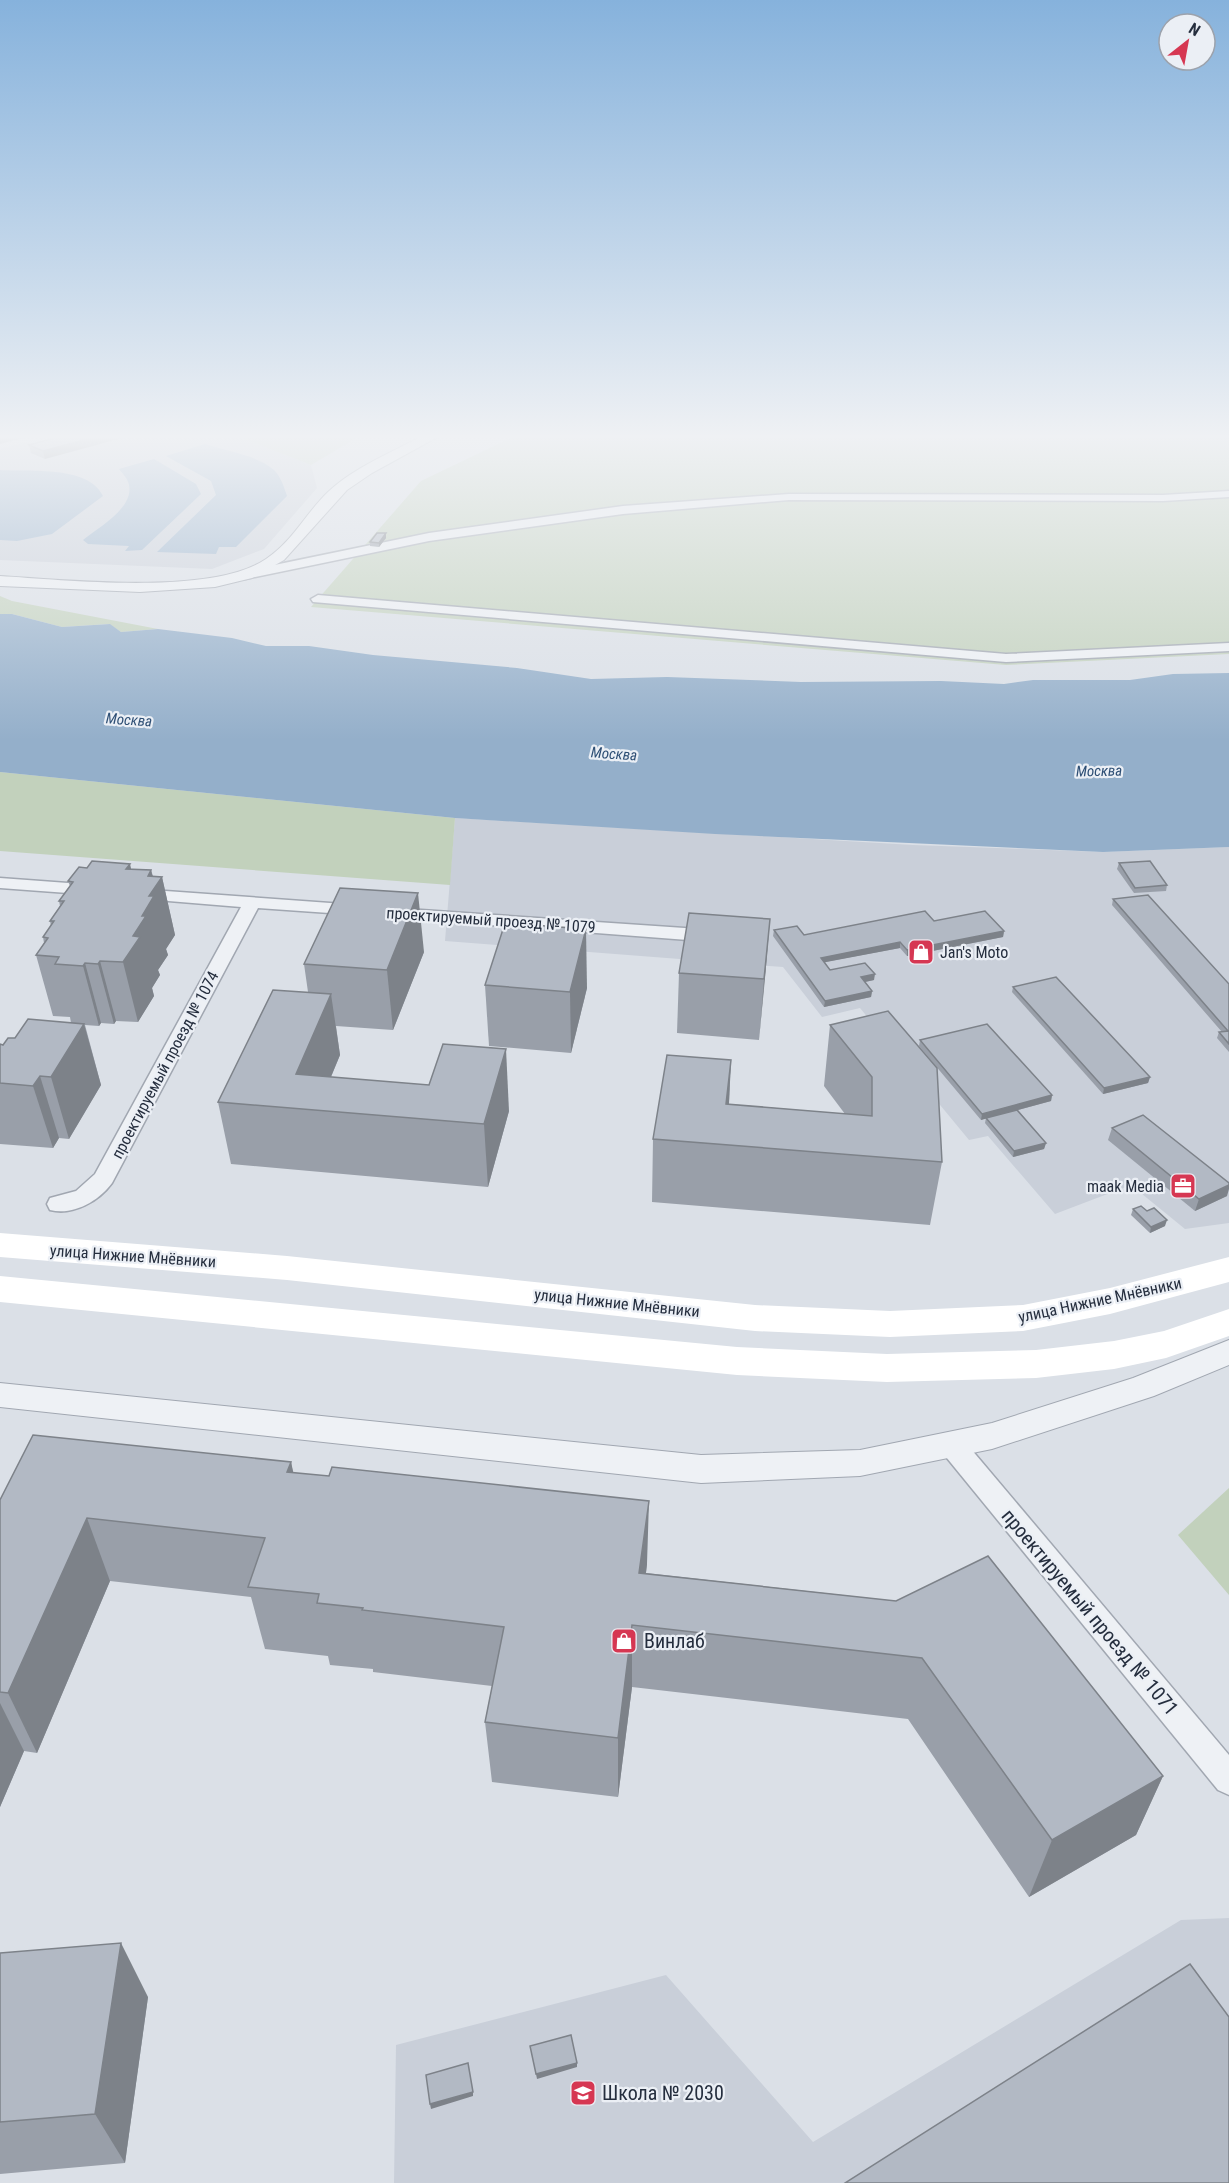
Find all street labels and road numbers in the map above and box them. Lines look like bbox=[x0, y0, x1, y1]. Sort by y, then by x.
street label: проектируемый проезд № 1079 bbox=[386, 903, 596, 937]
street label: проектируемый проезд № 1074 bbox=[107, 968, 223, 1162]
street label: улица Нижние Мнёвники bbox=[49, 1241, 217, 1271]
street label: улица Нижние Мнёвники bbox=[1017, 1273, 1183, 1327]
street label: улица Нижние Мнёвники bbox=[533, 1285, 701, 1321]
street label: проектируемый проезд № 1071 bbox=[997, 1504, 1183, 1720]

